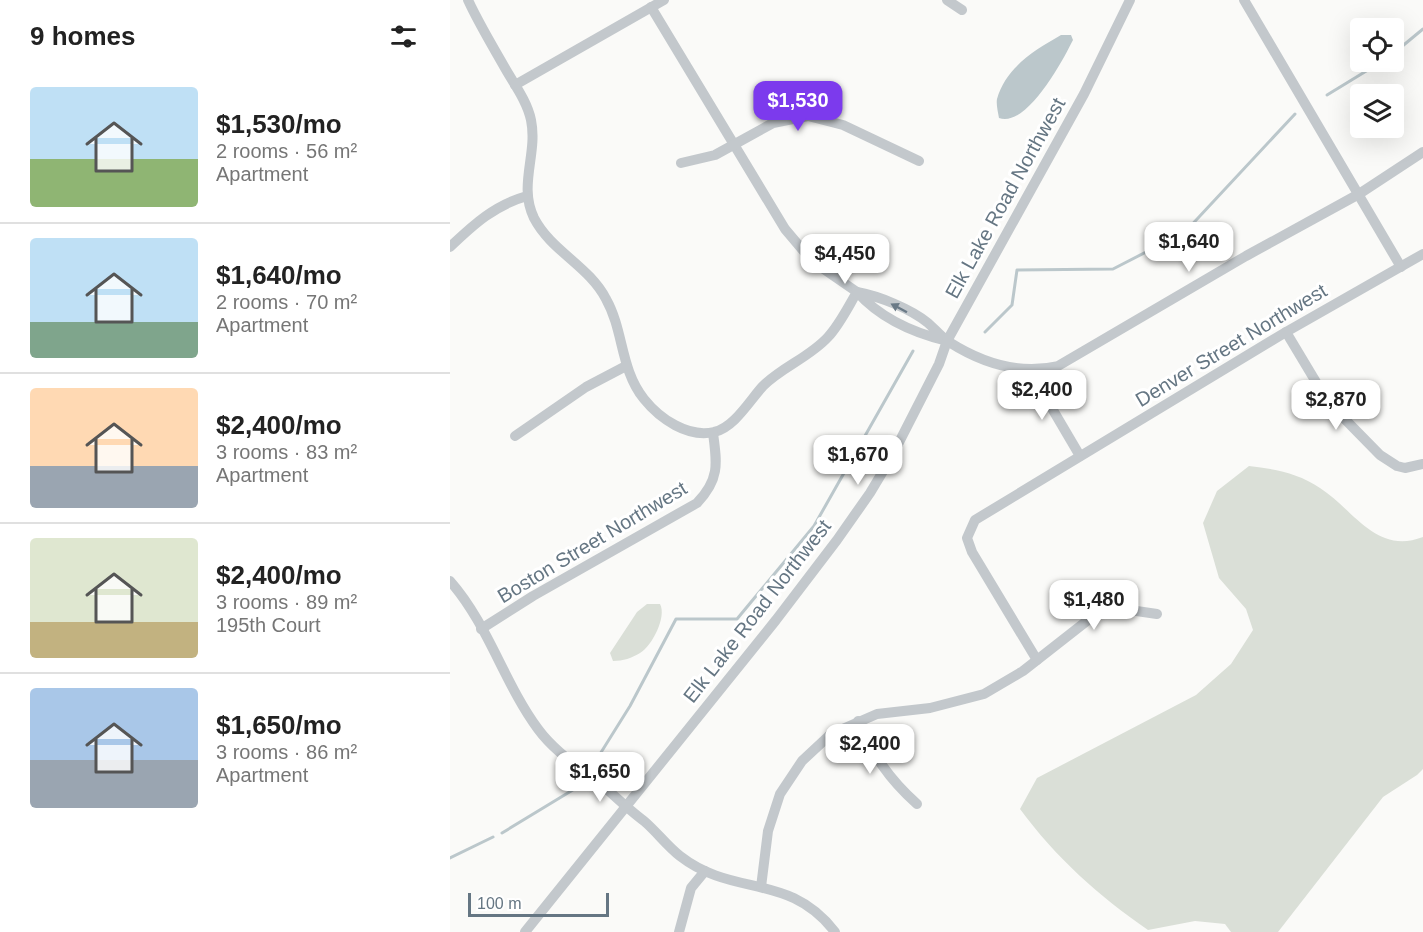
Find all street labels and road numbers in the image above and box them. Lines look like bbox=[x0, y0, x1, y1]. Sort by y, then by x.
street label: Elk Lake Road Northwest bbox=[941, 94, 1070, 302]
street label: Denver Street Northwest bbox=[1131, 279, 1331, 411]
street label: Boston Street Northwest bbox=[493, 477, 691, 607]
street label: Elk Lake Road Northwest bbox=[679, 515, 835, 707]

